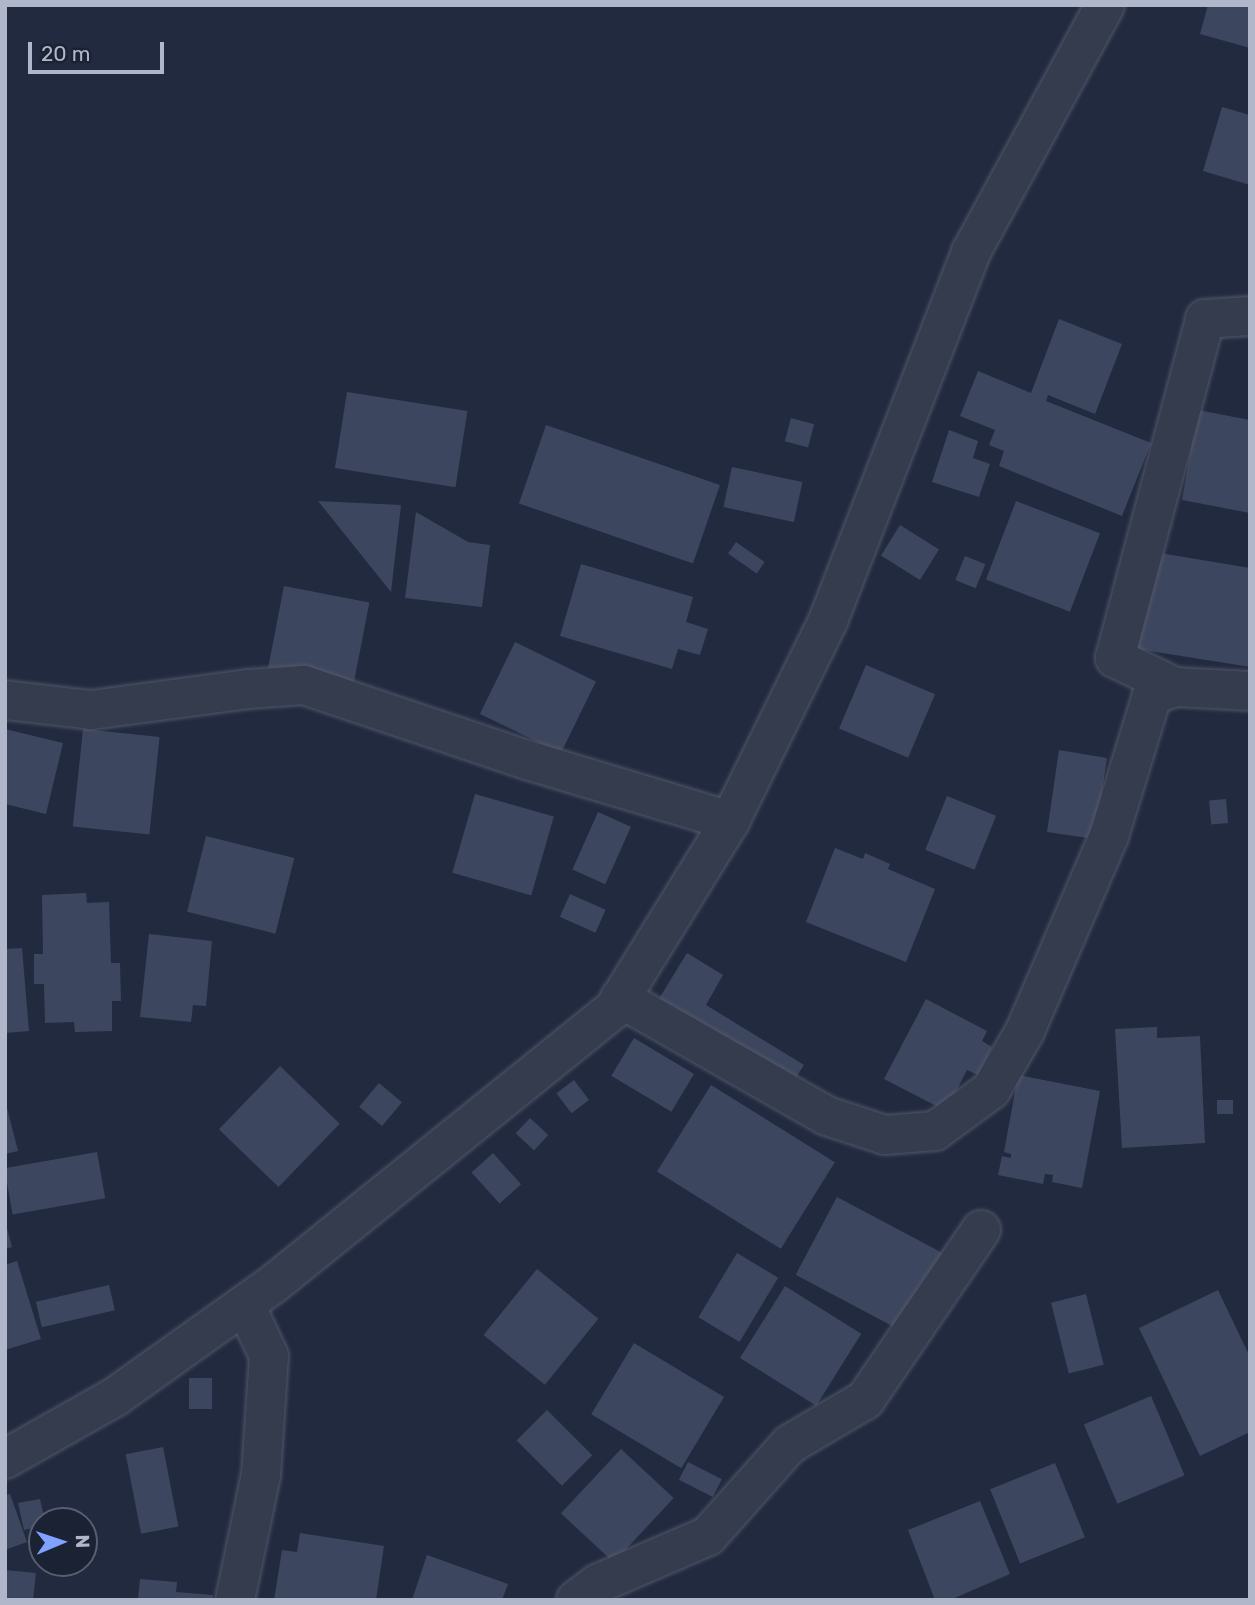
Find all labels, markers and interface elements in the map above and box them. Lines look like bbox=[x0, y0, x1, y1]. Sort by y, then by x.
scale bar bbox=[32, 28, 168, 72]
text: 20 m bbox=[41, 41, 90, 66]
north arrow bbox=[28, 1507, 98, 1577]
text: N bbox=[71, 1534, 94, 1549]

